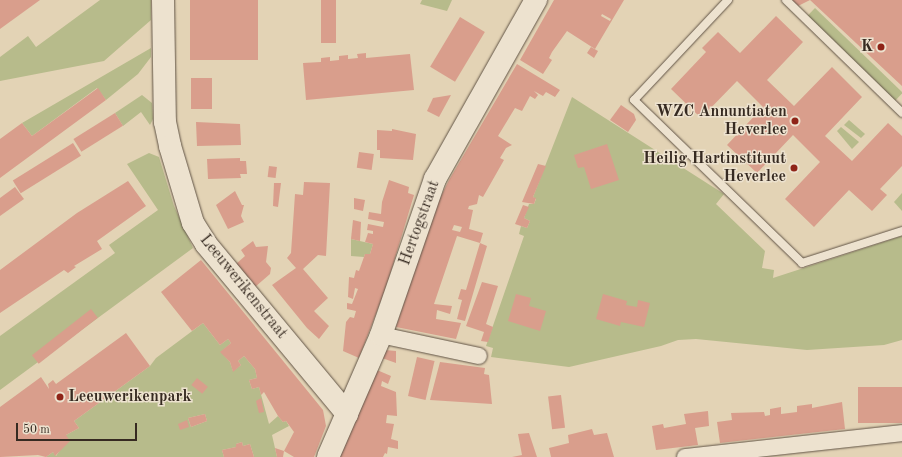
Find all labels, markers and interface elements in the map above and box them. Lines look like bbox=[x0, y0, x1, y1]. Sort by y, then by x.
place label: K bbox=[861, 37, 873, 57]
marker: K bbox=[876, 42, 886, 52]
place label: WZC Annuntiaten Heverlee bbox=[656, 102, 787, 140]
marker: WZC Annuntiaten Heverlee bbox=[790, 116, 800, 126]
place label: Heilig Hartinstituut Heverlee bbox=[643, 149, 786, 187]
marker: Heilig Hartinstituut Heverlee bbox=[789, 163, 799, 173]
street label: Hertogstraat bbox=[396, 178, 444, 268]
street label: Leeuwerikenstraat bbox=[195, 231, 291, 343]
place label: Leeuwerikenpark bbox=[68, 387, 192, 407]
marker: Leeuwerikenpark bbox=[55, 392, 65, 402]
scale bar bbox=[18, 415, 139, 441]
text: 50 m bbox=[23, 424, 50, 436]

